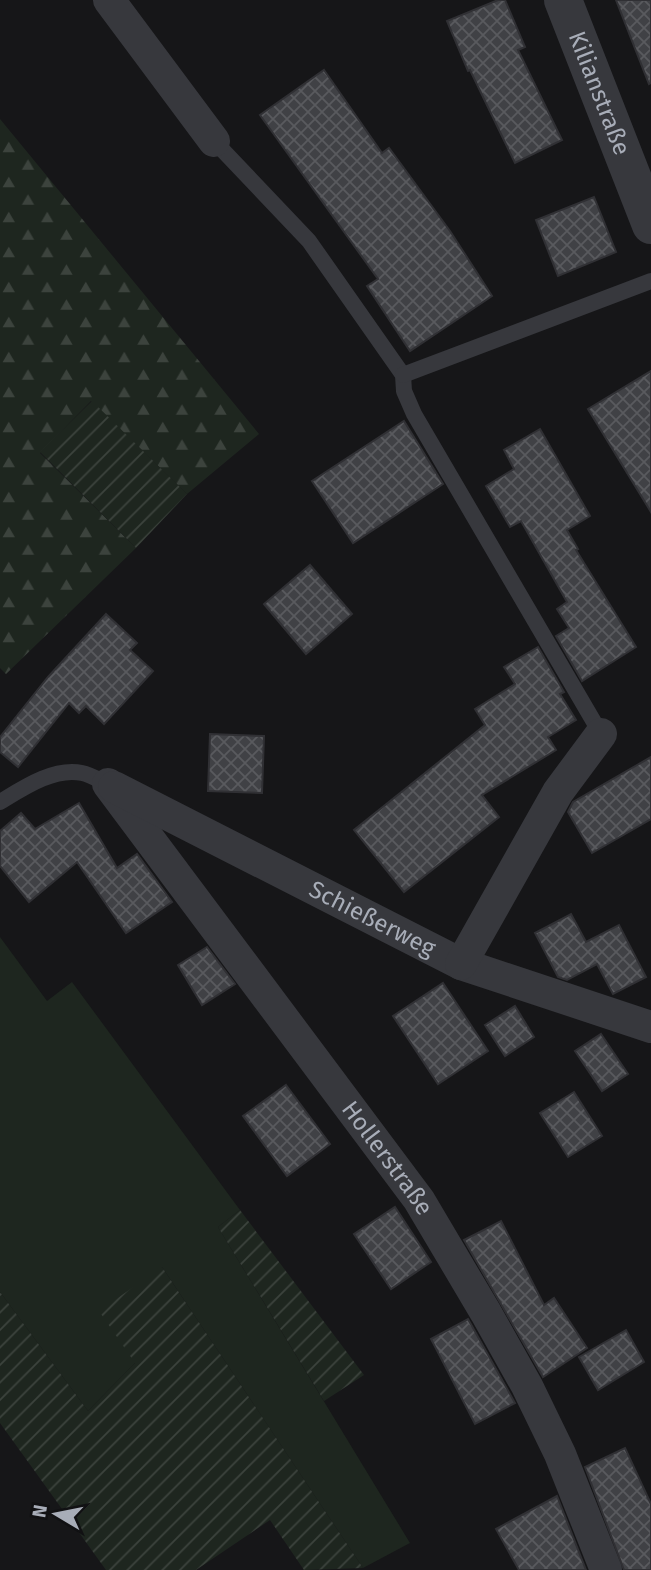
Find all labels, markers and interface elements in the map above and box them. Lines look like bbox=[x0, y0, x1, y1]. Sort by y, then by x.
street label: Kilianstraße bbox=[563, 27, 636, 159]
street label: Schießerweg bbox=[305, 875, 441, 963]
street label: Hollerstraße bbox=[336, 1096, 439, 1220]
north arrow bbox=[21, 1479, 91, 1549]
text: N bbox=[27, 1503, 52, 1519]

